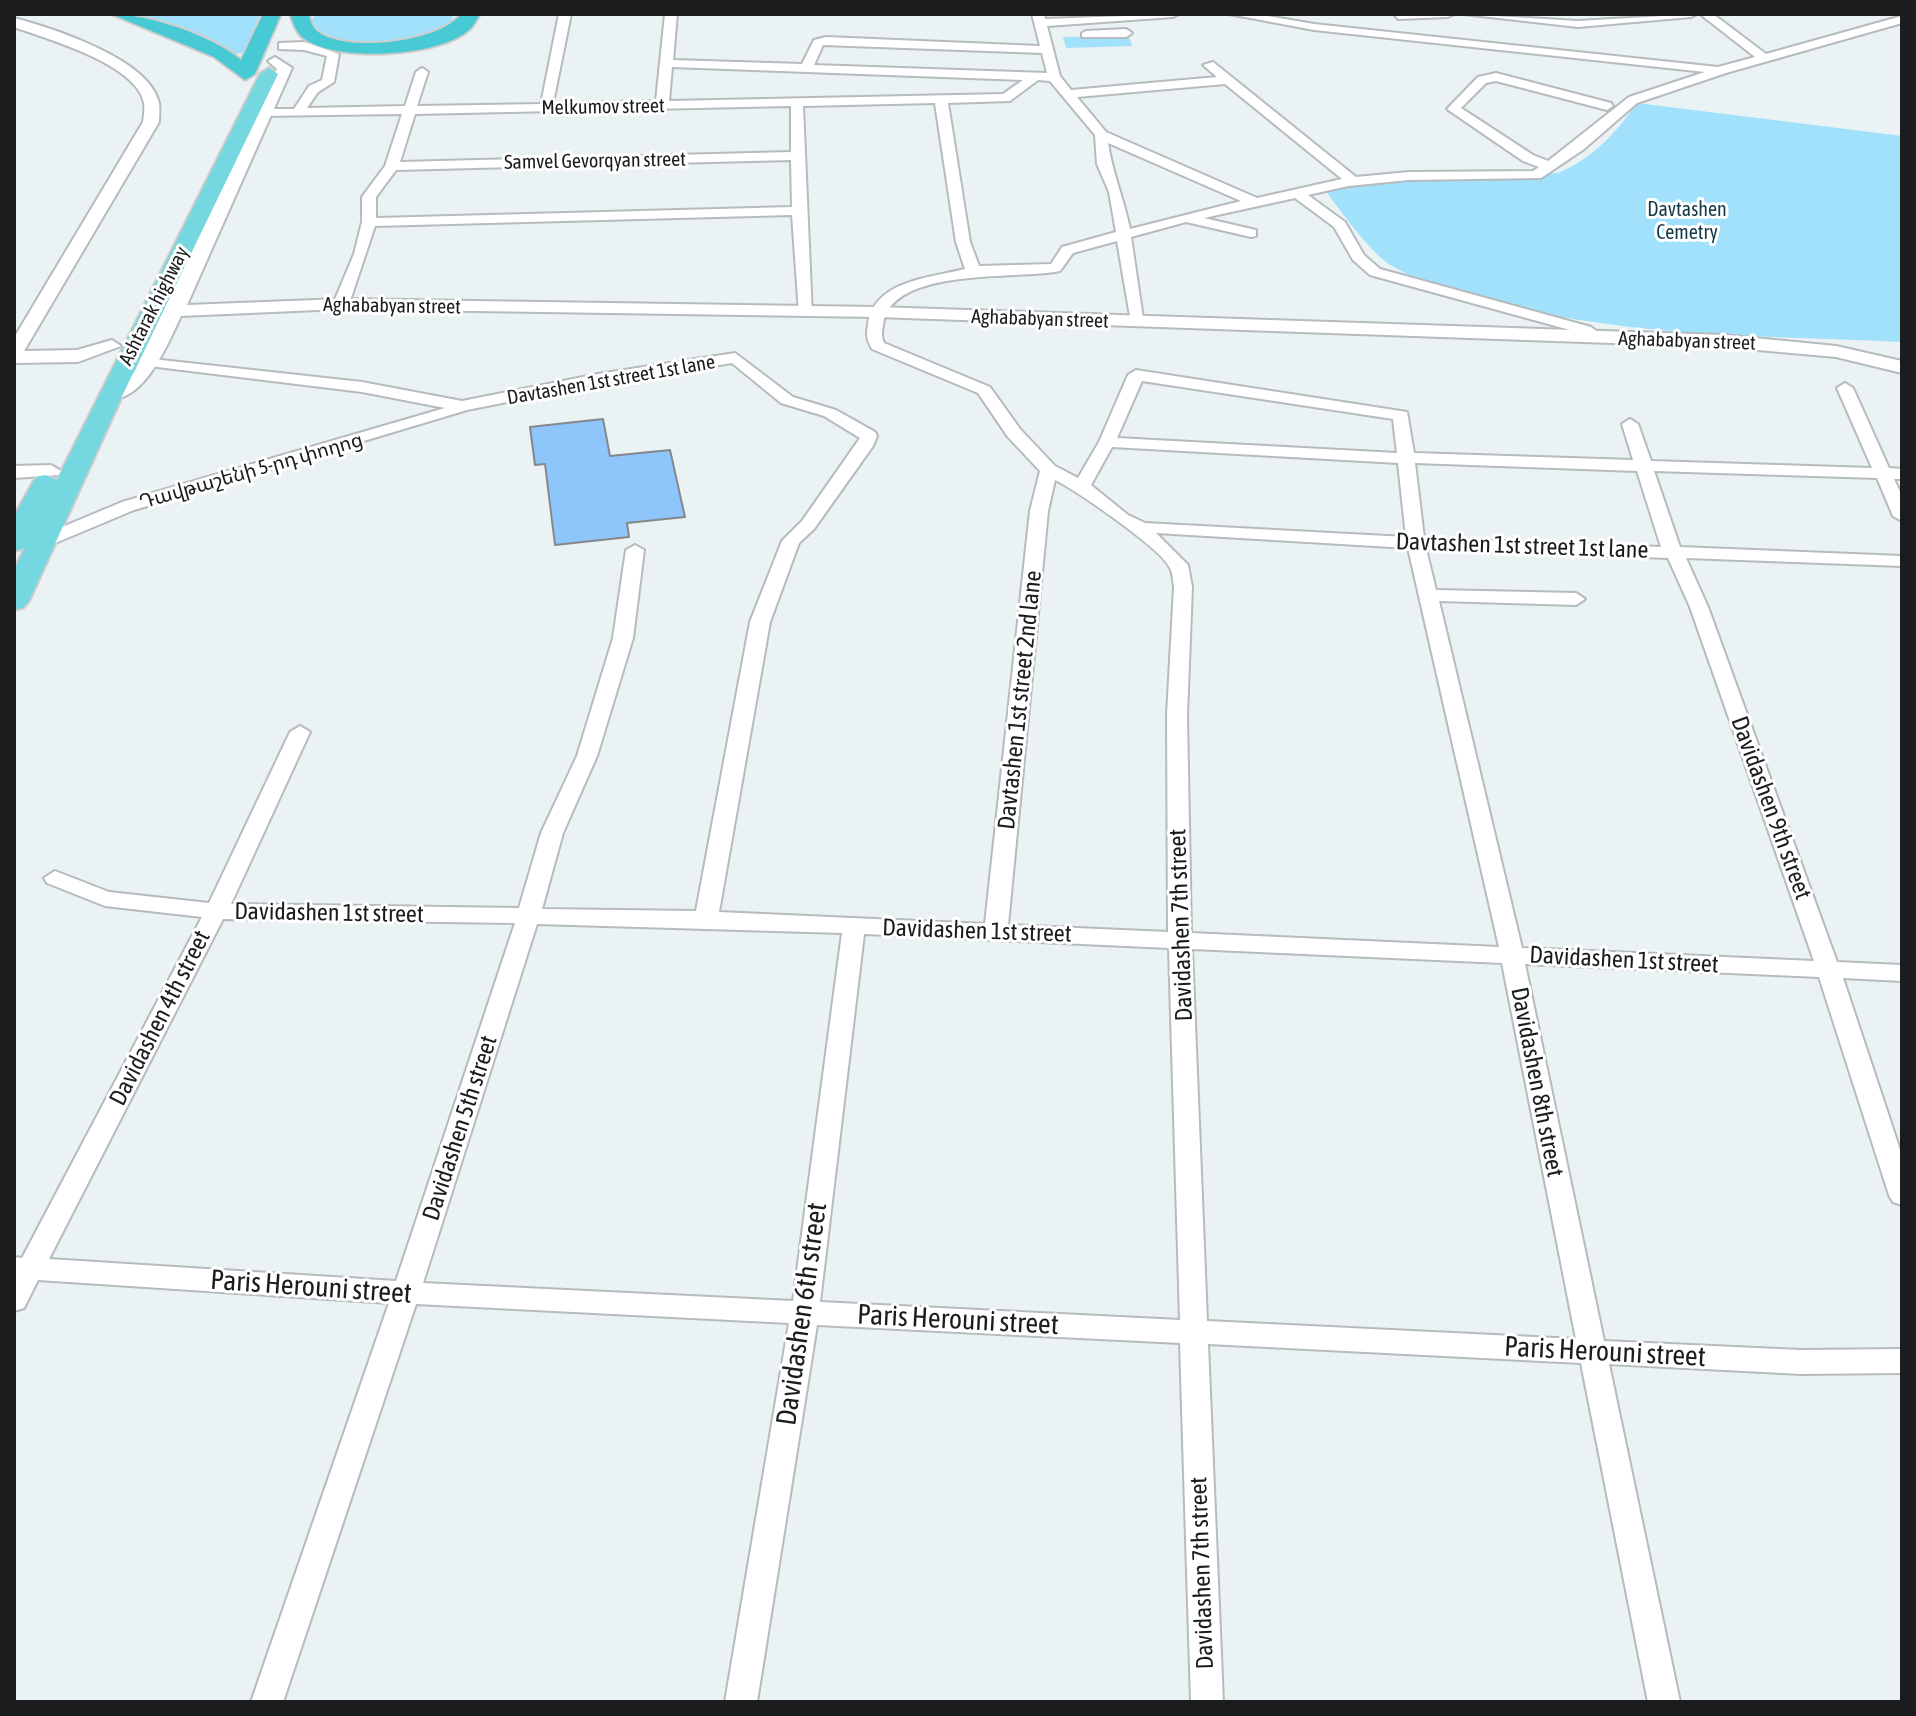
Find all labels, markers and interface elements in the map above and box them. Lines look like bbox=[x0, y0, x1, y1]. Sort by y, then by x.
street label: Melkumov street bbox=[541, 94, 665, 120]
street label: Samvel Gevorqyan street bbox=[504, 147, 686, 175]
park label: Davtashen Cemetry bbox=[1647, 198, 1727, 245]
street label: Ashtarak highway bbox=[114, 243, 194, 369]
street label: Aghababyan street bbox=[323, 293, 461, 319]
street label: Aghababyan street bbox=[971, 305, 1109, 333]
street label: Aghababyan street bbox=[1618, 327, 1756, 355]
street label: Davtashen 1st street 1st lane bbox=[505, 350, 717, 410]
street label: Դավթաշենի 5-րդ փողոց bbox=[136, 428, 366, 514]
street label: Davtashen 1st street 1st lane bbox=[1395, 527, 1649, 565]
street label: Davtashen 1st street 2nd lane bbox=[992, 569, 1048, 831]
street label: Davidashen 9th street bbox=[1725, 713, 1817, 903]
street label: Davidashen 7th street bbox=[1163, 828, 1199, 1022]
street label: Davidashen 1st street bbox=[234, 897, 424, 929]
street label: Davidashen 1st street bbox=[882, 913, 1072, 949]
street label: Davidashen 4th street bbox=[103, 926, 217, 1110]
street label: Davidashen 1st street bbox=[1529, 941, 1719, 979]
street label: Davidashen 8th street bbox=[1504, 985, 1570, 1179]
street label: Davidashen 5th street bbox=[417, 1032, 503, 1224]
street label: Davidashen 6th street bbox=[770, 1200, 834, 1428]
street label: Paris Herouni street bbox=[209, 1263, 413, 1311]
street label: Paris Herouni street bbox=[856, 1298, 1060, 1342]
street label: Paris Herouni street bbox=[1503, 1330, 1707, 1374]
street label: Davidashen 7th street bbox=[1184, 1476, 1220, 1670]

